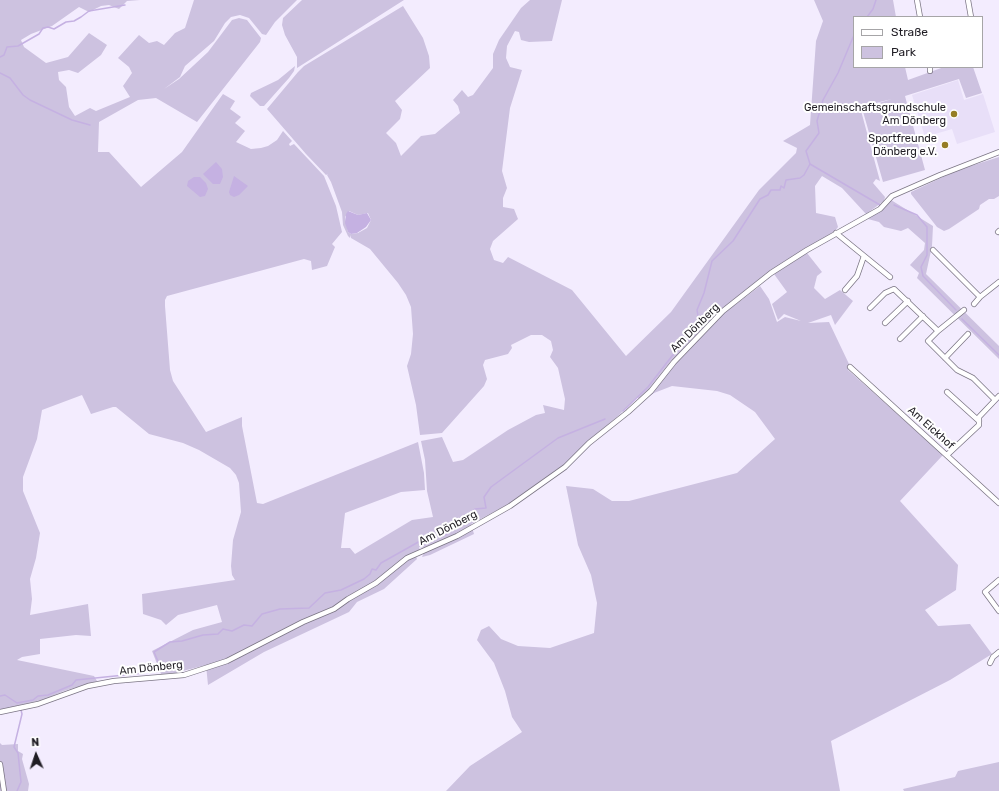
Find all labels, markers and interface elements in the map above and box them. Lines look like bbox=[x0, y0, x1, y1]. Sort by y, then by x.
legend bbox=[853, 16, 983, 68]
text: Straße bbox=[891, 25, 928, 39]
text: Park bbox=[891, 45, 916, 59]
place label: Gemeinschaftsgrundschule Am Dönberg bbox=[804, 101, 946, 127]
marker: Gemeinschaftsgrundschule Am Dönberg bbox=[949, 109, 959, 119]
place label: Sportfreunde Dönberg e.V. bbox=[868, 132, 937, 158]
marker: Sportfreunde Dönberg e.V. bbox=[940, 140, 950, 150]
street label: Am Dönberg bbox=[668, 301, 722, 355]
street label: Am Eickhof bbox=[905, 404, 957, 452]
street label: Am Dönberg bbox=[417, 508, 479, 548]
street label: Am Dönberg bbox=[119, 658, 183, 678]
north arrow bbox=[16, 735, 56, 775]
text: N bbox=[31, 736, 40, 749]

